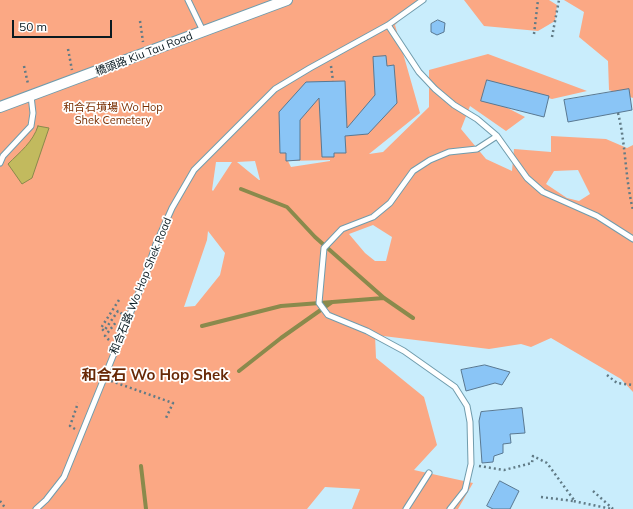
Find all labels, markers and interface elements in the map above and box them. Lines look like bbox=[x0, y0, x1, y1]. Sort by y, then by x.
scale bar bbox=[14, 12, 114, 38]
text: 50 m bbox=[19, 19, 47, 34]
street label: 橋頭路 Kiu Tau Road bbox=[93, 29, 195, 79]
park label: 和合石墳場 Wo Hop Shek Cemetery bbox=[63, 101, 163, 127]
street label: 和合石路 Wo Hop Shek Road bbox=[107, 216, 175, 356]
district label: 和合石 Wo Hop Shek bbox=[81, 366, 229, 384]

